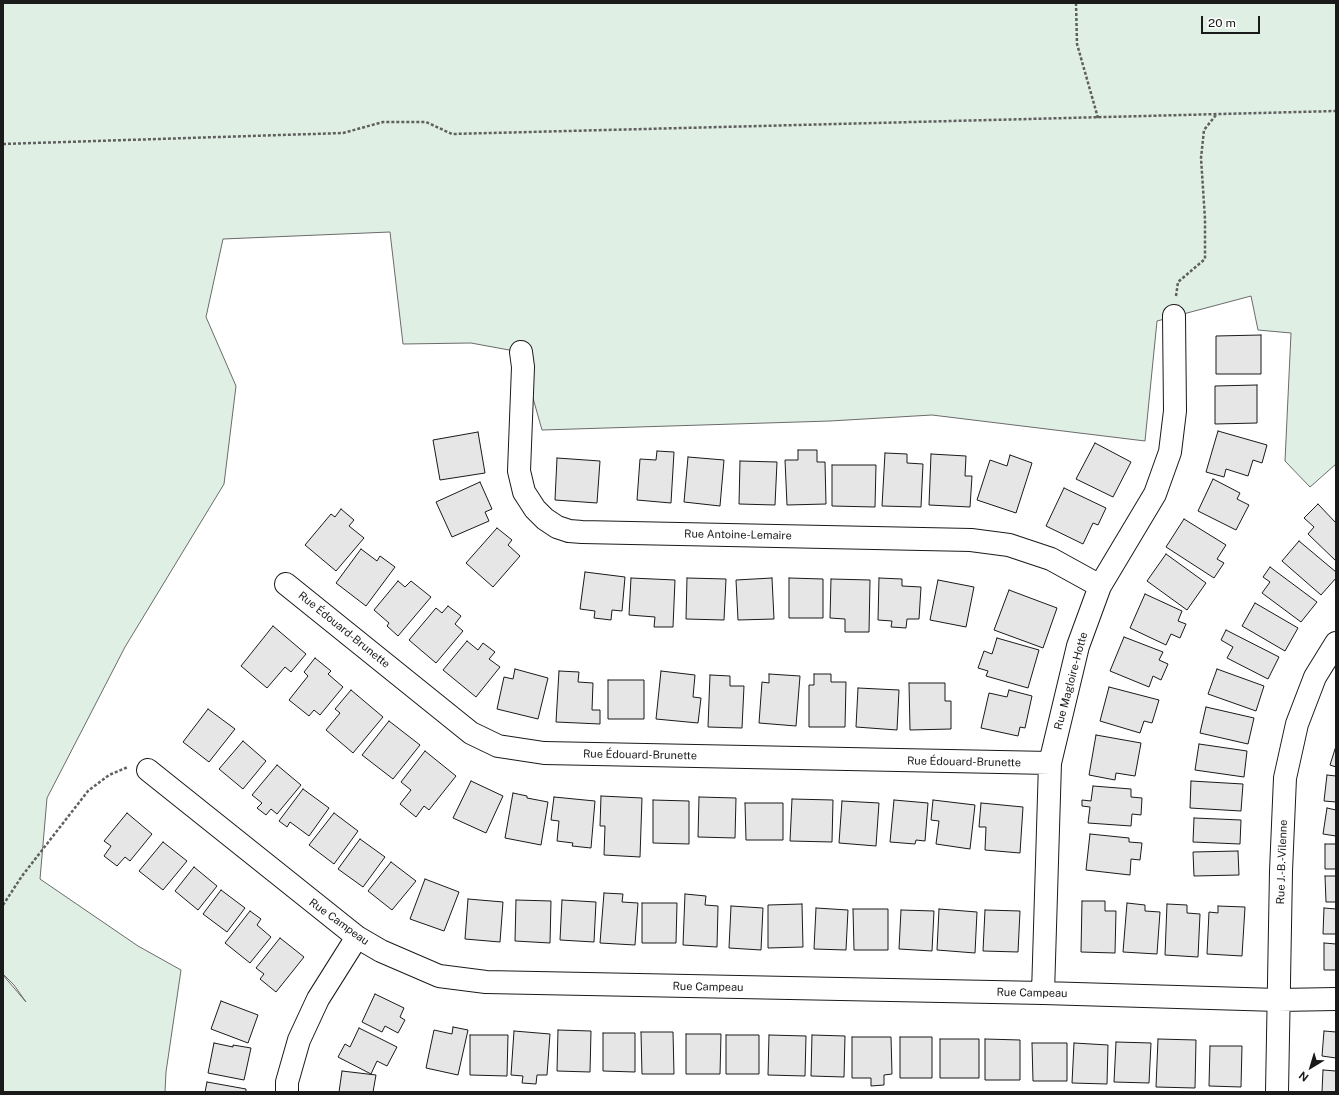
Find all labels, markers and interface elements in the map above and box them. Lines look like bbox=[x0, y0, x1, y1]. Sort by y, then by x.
scale bar bbox=[1203, 8, 1262, 34]
text: 20 m bbox=[1208, 16, 1236, 30]
street label: Rue Antoine-Lemaire bbox=[684, 527, 792, 543]
street label: Rue Édouard-Brunette bbox=[296, 589, 392, 671]
street label: Rue Magloire-Hotte bbox=[1052, 631, 1090, 731]
street label: Rue Édouard-Brunette bbox=[583, 747, 697, 763]
street label: Rue Édouard-Brunette bbox=[907, 754, 1021, 770]
street label: Rue J.-B.-Vilenne bbox=[1274, 819, 1290, 905]
street label: Rue Campeau bbox=[306, 896, 372, 948]
street label: Rue Campeau bbox=[672, 980, 744, 994]
street label: Rue Campeau bbox=[996, 986, 1068, 1000]
north arrow bbox=[1291, 1047, 1331, 1087]
text: N bbox=[1297, 1069, 1311, 1084]

